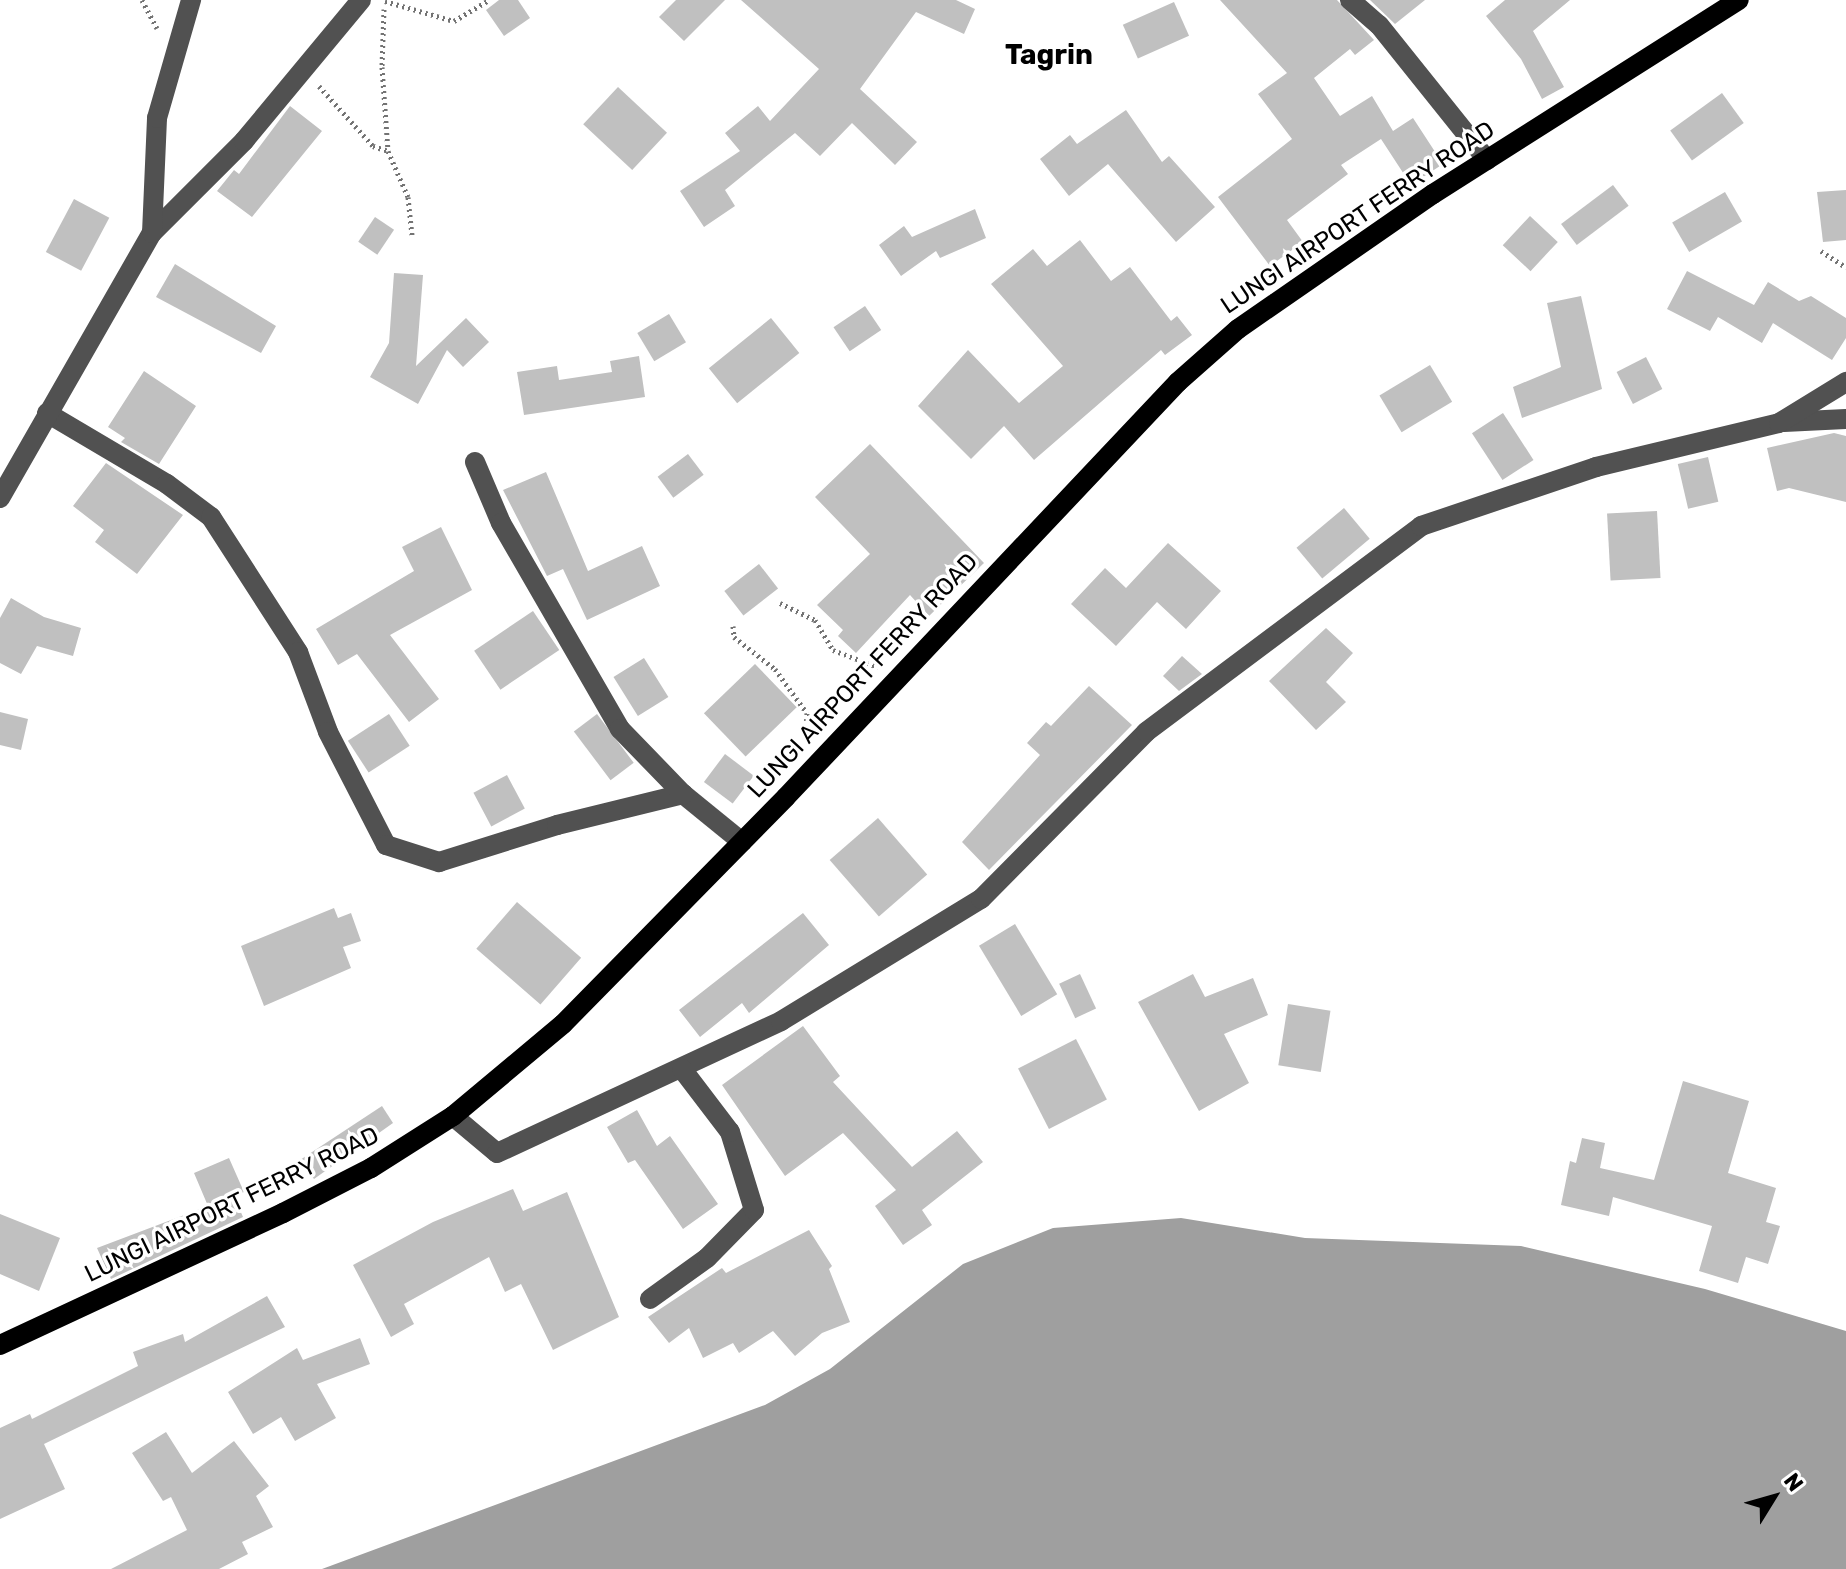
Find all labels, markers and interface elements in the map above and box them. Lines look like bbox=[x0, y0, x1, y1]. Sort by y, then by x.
district label: Tagrin bbox=[1005, 38, 1093, 72]
street label: LUNGI AIRPORT FERRY ROAD bbox=[1215, 115, 1501, 321]
street label: LUNGI AIRPORT FERRY ROAD bbox=[741, 547, 985, 805]
street label: LUNGI AIRPORT FERRY ROAD bbox=[79, 1121, 385, 1289]
north arrow bbox=[1734, 1457, 1814, 1537]
text: N bbox=[1778, 1468, 1809, 1497]

